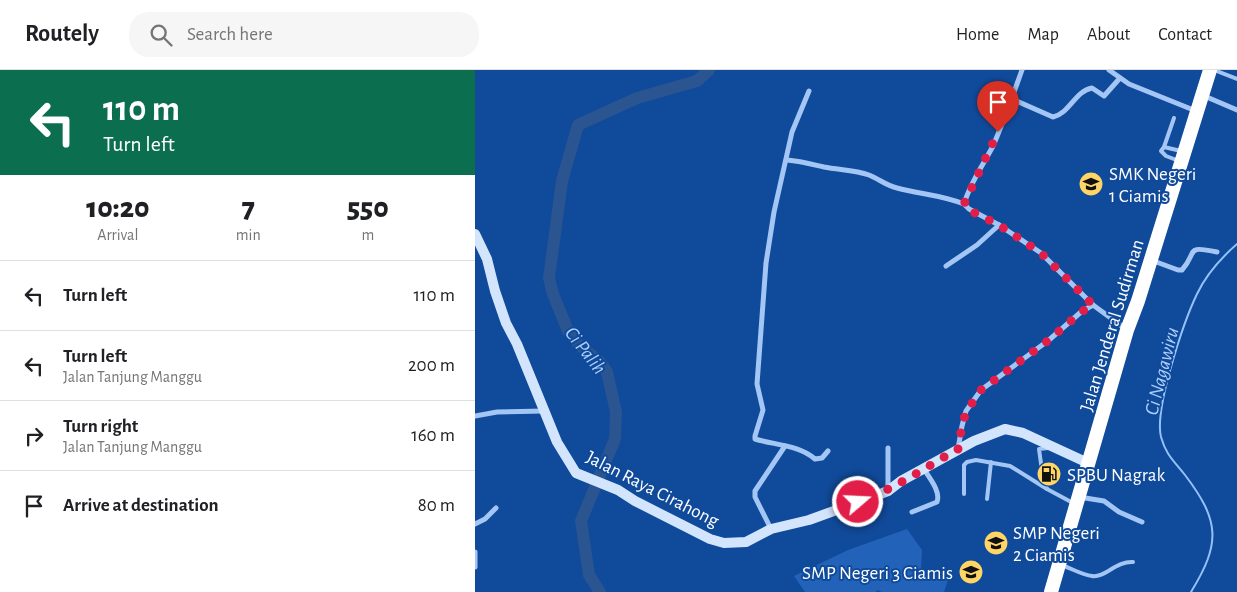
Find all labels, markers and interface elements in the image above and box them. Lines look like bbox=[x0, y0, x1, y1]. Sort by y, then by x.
search box bbox=[129, 12, 479, 57]
icon: search bbox=[147, 21, 175, 49]
text: Routely bbox=[25, 22, 99, 46]
text: Search here bbox=[187, 25, 273, 44]
text: Home bbox=[956, 26, 999, 44]
text: Map bbox=[1027, 26, 1059, 44]
text: About bbox=[1087, 26, 1130, 44]
text: Contact bbox=[1158, 26, 1212, 44]
pin bbox=[977, 81, 1019, 132]
icon: arrive bbox=[984, 88, 1012, 116]
icon: left bbox=[20, 90, 85, 155]
text: 110 m bbox=[103, 92, 180, 127]
text: Turn left bbox=[103, 133, 175, 155]
place label: SMK Negeri 1 Ciamis bbox=[1109, 165, 1196, 206]
school or university icon: SMK Negeri 1 Ciamis bbox=[1078, 171, 1104, 197]
text: 10:20 bbox=[86, 193, 150, 223]
text: 7 bbox=[242, 193, 255, 223]
text: 550 bbox=[347, 193, 389, 223]
text: Arrival bbox=[97, 227, 138, 243]
text: min bbox=[236, 227, 261, 243]
text: m bbox=[361, 227, 374, 243]
street label: Jalan Jenderal Sudirman bbox=[1077, 237, 1148, 414]
icon: left bbox=[20, 282, 48, 310]
text: Turn left bbox=[63, 286, 127, 305]
text: 110 m bbox=[414, 286, 455, 305]
water label: Ci Palih bbox=[561, 323, 610, 378]
water label: Ci Nagawiru bbox=[1141, 325, 1183, 417]
text: Turn left bbox=[63, 347, 127, 366]
icon: left bbox=[20, 352, 48, 380]
text: 200 m bbox=[408, 356, 455, 375]
text: Jalan Tanjung Manggu bbox=[63, 369, 202, 385]
text: Turn right bbox=[63, 417, 138, 436]
icon: right bbox=[20, 422, 48, 450]
text: 160 m bbox=[411, 426, 455, 445]
text: Jalan Tanjung Manggu bbox=[63, 439, 202, 455]
street label: Jalan Raya Cirahong bbox=[583, 448, 722, 531]
fuel station icon: SPBU Nagrak bbox=[1036, 461, 1062, 487]
place label: SPBU Nagrak bbox=[1067, 466, 1165, 485]
position arrow bbox=[831, 475, 883, 527]
icon: arrive bbox=[20, 492, 48, 520]
text: Arrive at destination bbox=[63, 496, 219, 515]
text: 80 m bbox=[418, 496, 455, 515]
place label: SMP Negeri 2 Ciamis bbox=[1013, 524, 1100, 565]
school or university icon: SMP Negeri 2 Ciamis bbox=[983, 530, 1009, 556]
school or university icon: SMP Negeri 3 Ciamis bbox=[958, 559, 984, 585]
place label: SMP Negeri 3 Ciamis bbox=[802, 564, 953, 583]

